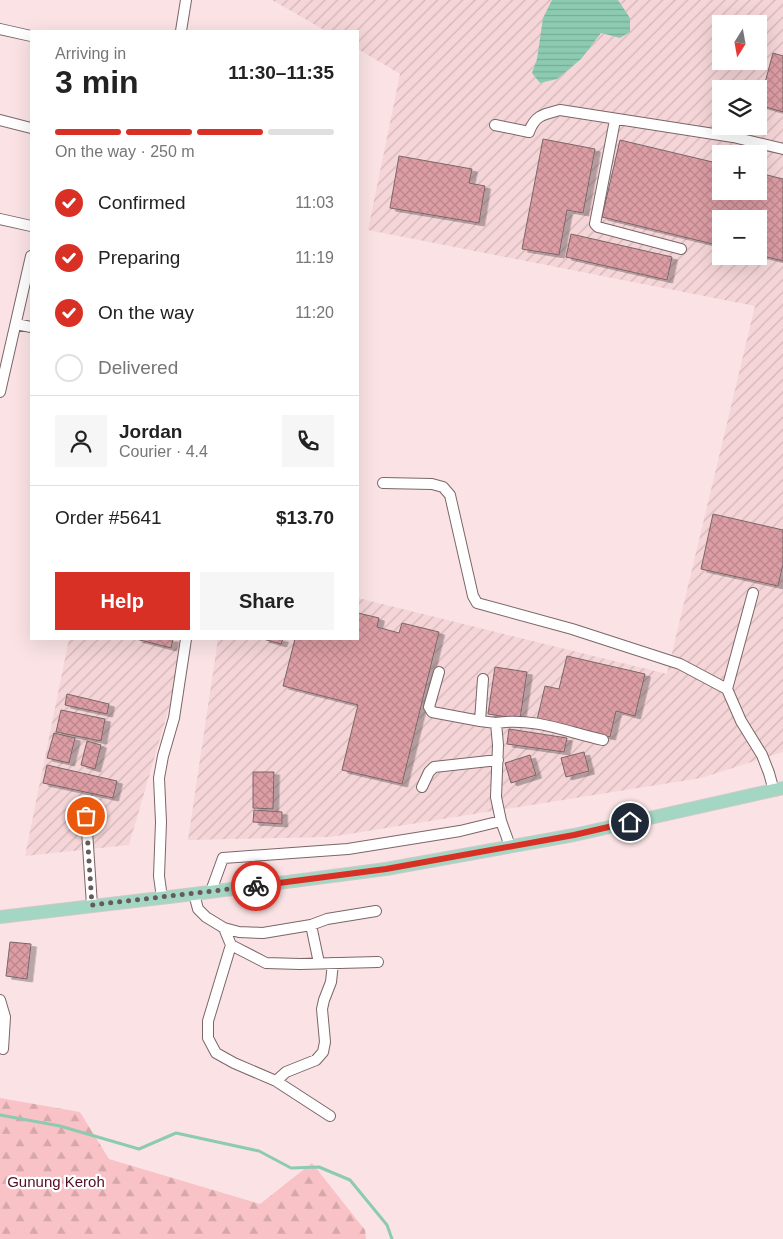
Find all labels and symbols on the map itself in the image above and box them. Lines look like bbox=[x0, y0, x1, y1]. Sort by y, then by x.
north arrow bbox=[712, 15, 768, 70]
pin bbox=[65, 795, 107, 837]
pin bbox=[609, 801, 651, 843]
courier bbox=[231, 861, 281, 911]
park label: Gunung Keroh bbox=[7, 1173, 105, 1190]

